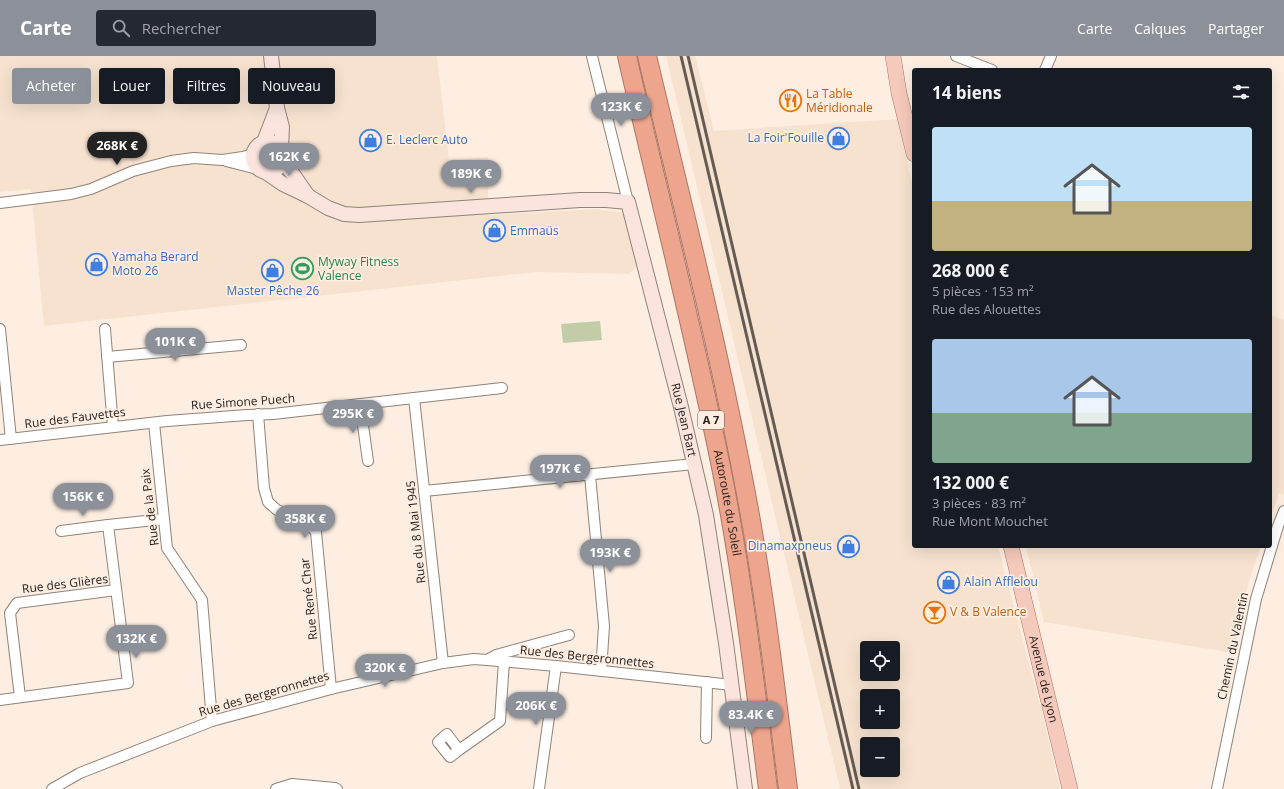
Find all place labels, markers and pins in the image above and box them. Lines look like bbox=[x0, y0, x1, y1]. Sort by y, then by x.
place label: La Table Méridionale bbox=[806, 85, 873, 116]
restaurant icon: La Table Méridionale bbox=[778, 88, 804, 114]
pin: 123K € bbox=[588, 93, 654, 127]
shop icon: La Foir'Fouille bbox=[826, 125, 852, 151]
shop icon: E. Leclerc Auto bbox=[358, 127, 384, 153]
place label: La Foir'Fouille bbox=[747, 129, 824, 146]
place label: E. Leclerc Auto bbox=[386, 131, 468, 148]
pin: 268K € bbox=[84, 132, 150, 166]
pin: 162K € bbox=[256, 143, 322, 177]
pin: 189K € bbox=[438, 160, 504, 194]
shop icon: Emmaüs bbox=[481, 218, 507, 244]
place label: Emmaüs bbox=[510, 222, 559, 239]
place label: Yamaha Berard Moto 26 bbox=[112, 248, 199, 279]
shop icon: Yamaha Berard Moto 26 bbox=[83, 251, 109, 277]
place label: Myway Fitness Valence bbox=[318, 253, 399, 284]
sports icon: Myway Fitness Valence bbox=[290, 256, 316, 282]
shop icon: Master Pêche 26 bbox=[260, 257, 286, 283]
place label: Master Pêche 26 bbox=[227, 282, 320, 299]
pin: 101K € bbox=[142, 328, 208, 362]
pin: 295K € bbox=[320, 400, 386, 434]
pin: 197K € bbox=[527, 455, 593, 489]
pin: 156K € bbox=[50, 483, 116, 517]
pin: 358K € bbox=[272, 505, 338, 539]
shop icon: Dinamaxpneus bbox=[835, 533, 861, 559]
place label: Dinamaxpneus bbox=[748, 537, 832, 554]
pin: 193K € bbox=[577, 539, 643, 573]
shop icon: Alain Afflelou bbox=[936, 569, 962, 595]
place label: Alain Afflelou bbox=[964, 573, 1038, 590]
bar icon: V & B Valence bbox=[922, 599, 948, 625]
place label: V & B Valence bbox=[950, 603, 1027, 620]
pin: 132K € bbox=[103, 625, 169, 659]
pin: 320K € bbox=[352, 654, 418, 688]
pin: 206K € bbox=[503, 692, 569, 726]
pin: 83.4K € bbox=[714, 701, 788, 735]

